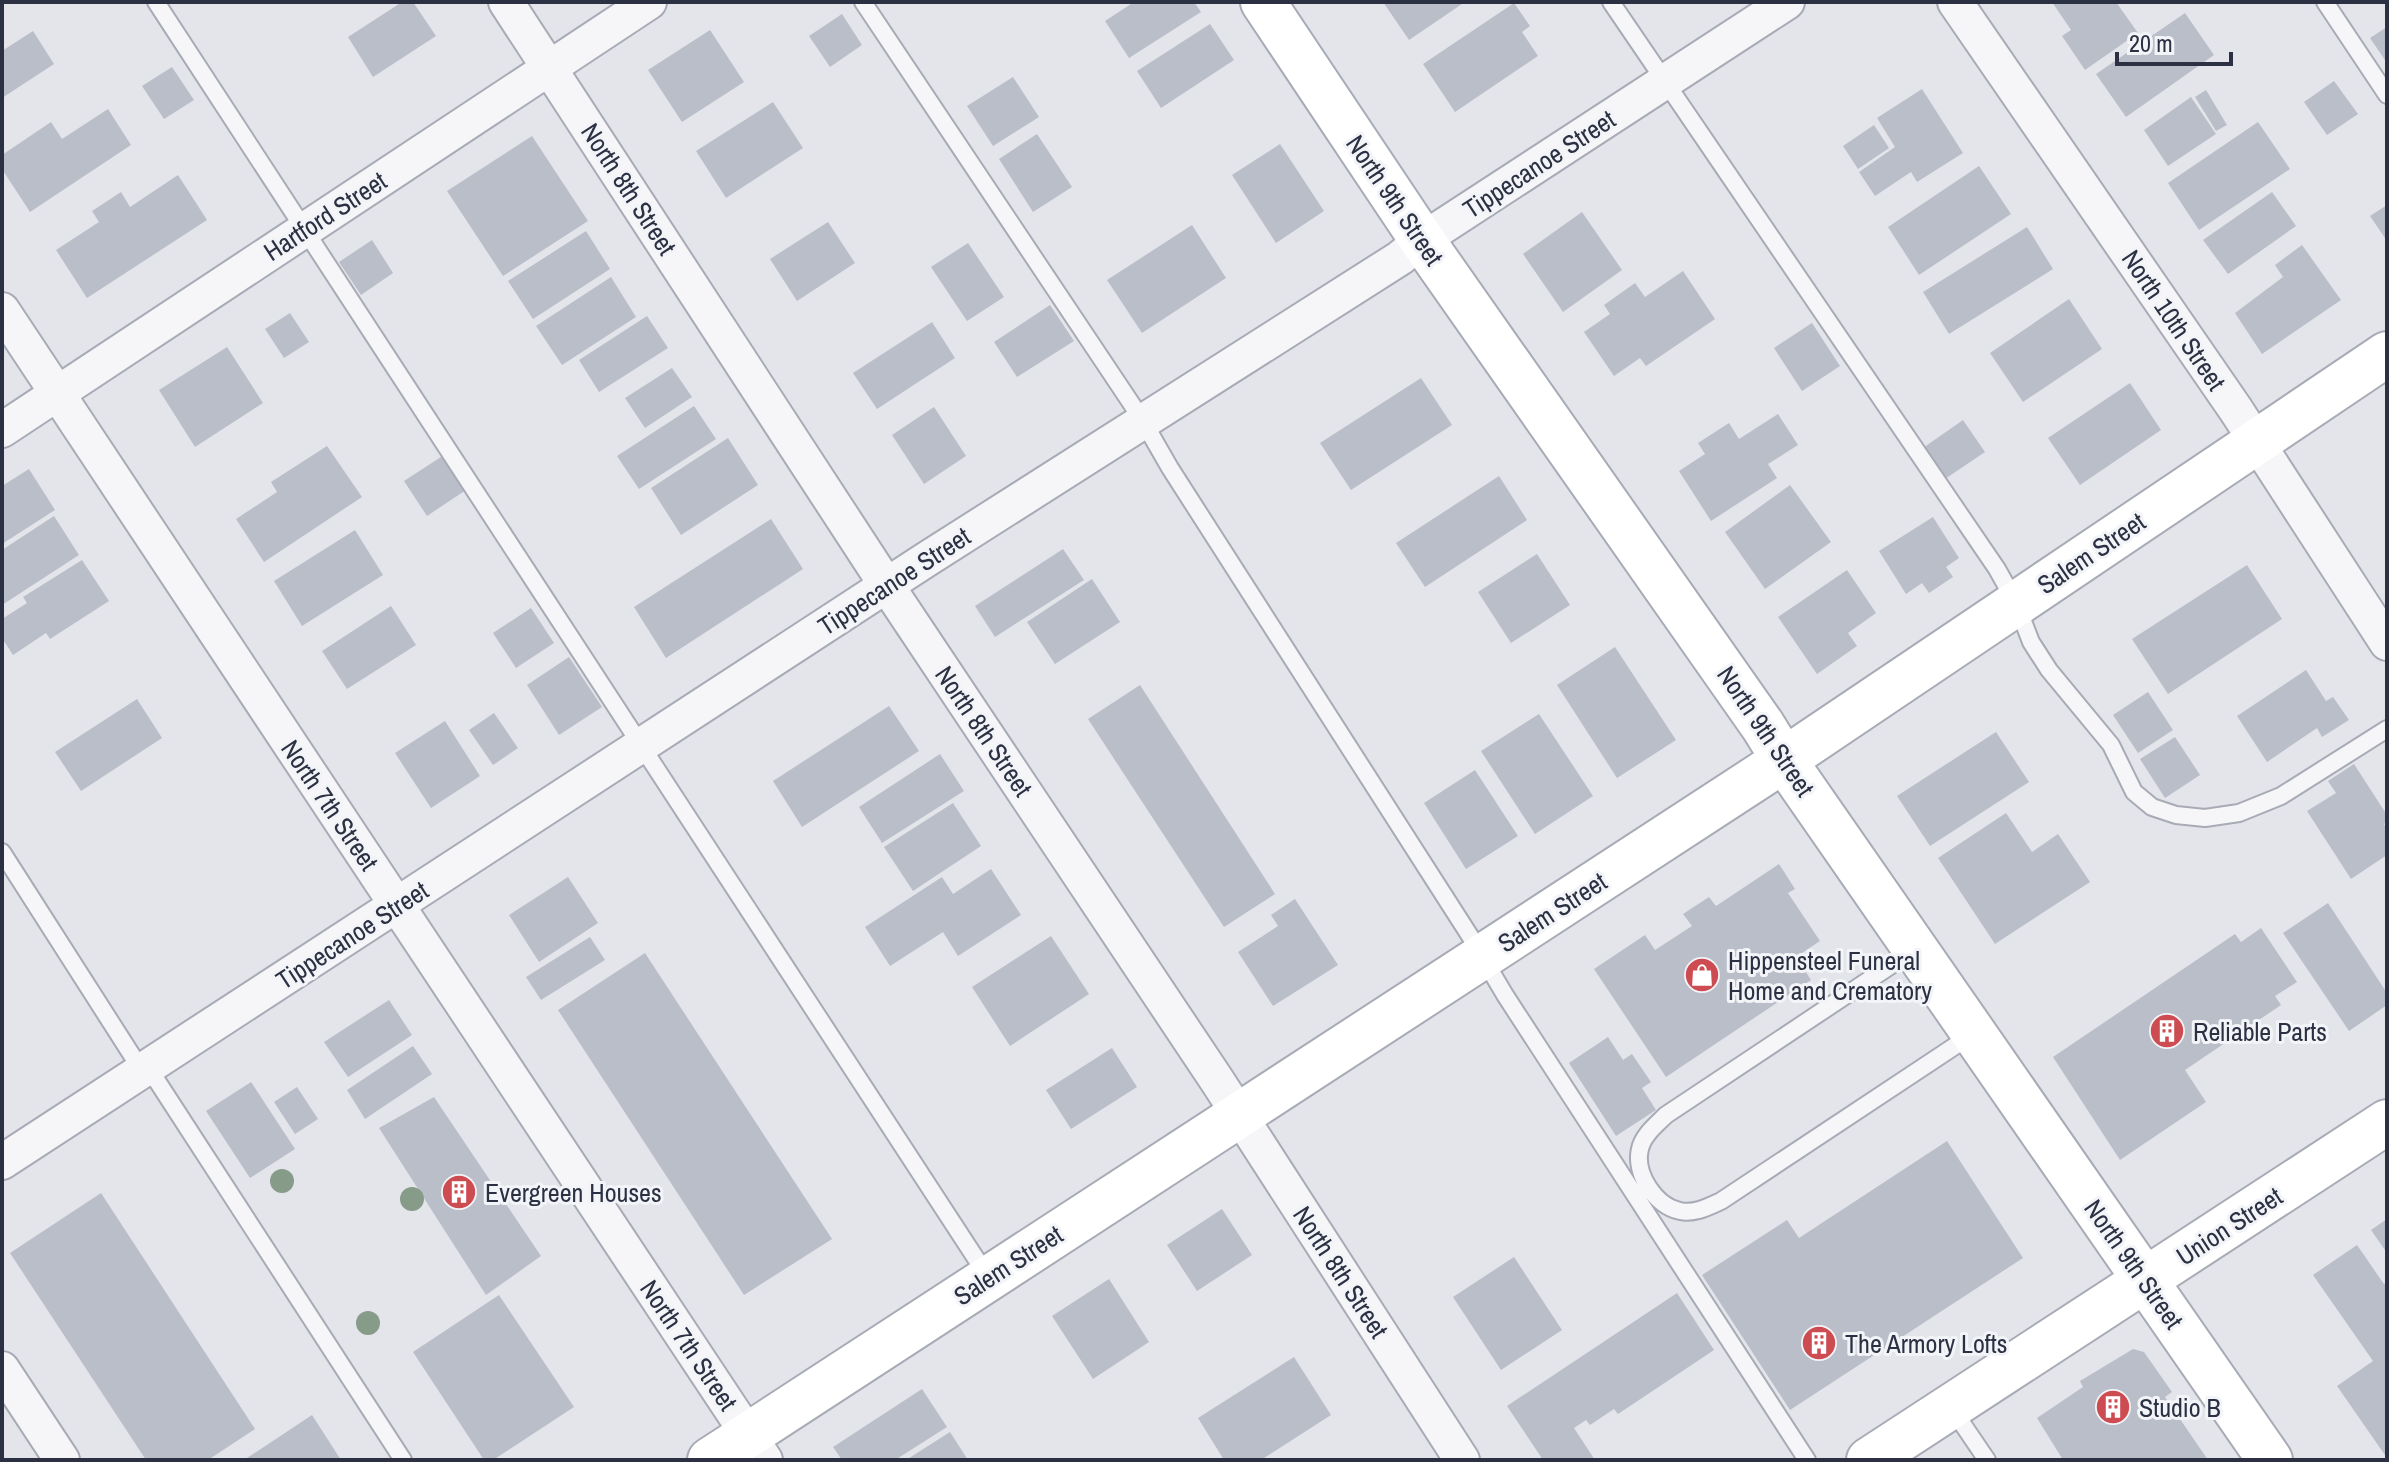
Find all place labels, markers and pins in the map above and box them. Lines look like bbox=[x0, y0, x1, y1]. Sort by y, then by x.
place label: Hippensteel Funeral Home and Crematory bbox=[1728, 943, 1932, 1008]
shop icon: Hippensteel Funeral Home and Crematory bbox=[1683, 956, 1721, 994]
building icon: Reliable Parts bbox=[2148, 1012, 2186, 1050]
place label: Reliable Parts bbox=[2193, 1014, 2327, 1049]
building icon: Evergreen Houses bbox=[440, 1173, 478, 1211]
place label: Evergreen Houses bbox=[485, 1175, 662, 1210]
building icon: The Armory Lofts bbox=[1800, 1324, 1838, 1362]
place label: The Armory Lofts bbox=[1845, 1326, 2007, 1361]
building icon: Studio B bbox=[2094, 1388, 2132, 1426]
place label: Studio B bbox=[2139, 1390, 2221, 1425]

